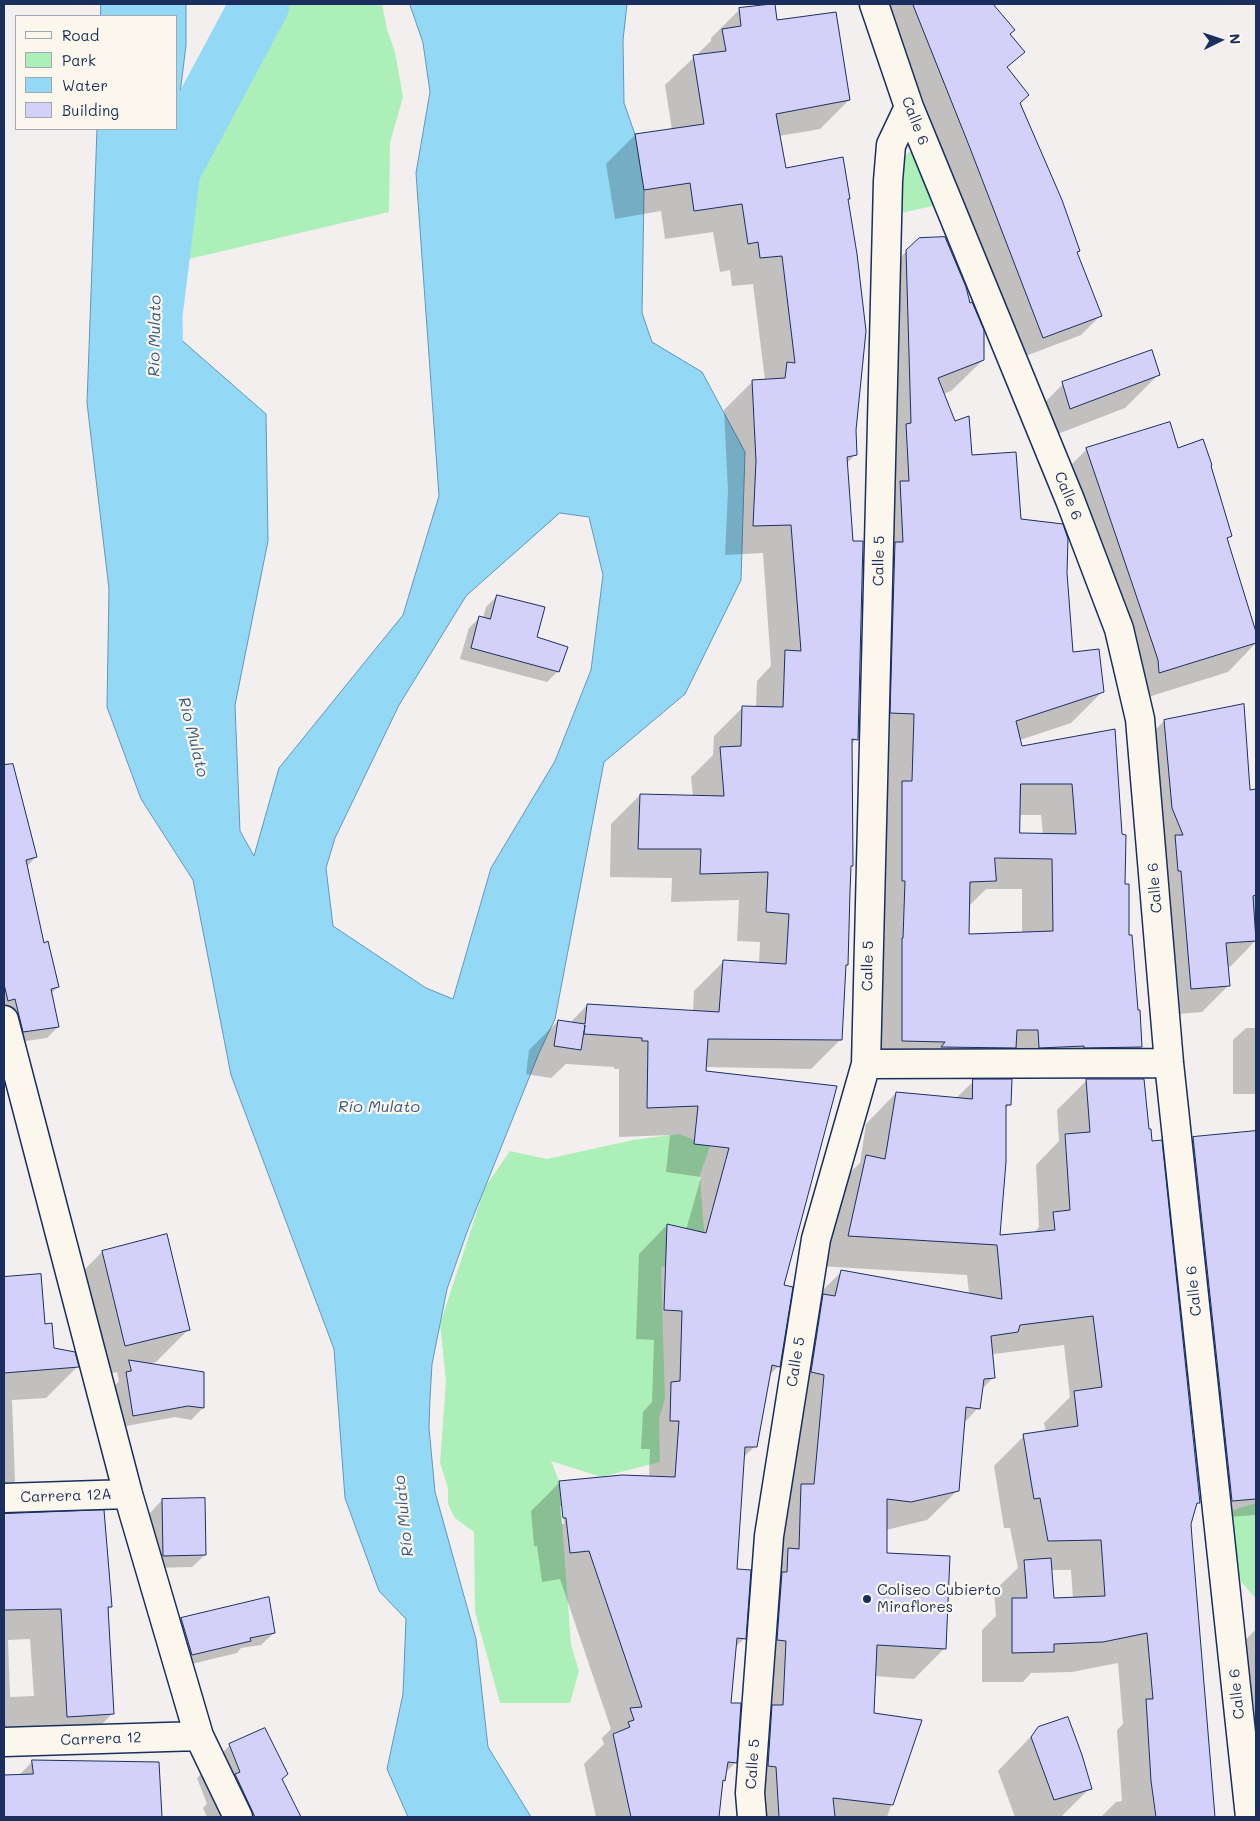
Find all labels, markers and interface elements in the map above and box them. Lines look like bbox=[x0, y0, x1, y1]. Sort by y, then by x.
legend bbox=[15, 15, 178, 130]
north arrow bbox=[1195, 15, 1245, 65]
text: Road bbox=[62, 25, 99, 45]
text: N bbox=[1226, 33, 1245, 45]
text: Park bbox=[62, 50, 96, 70]
text: Water bbox=[62, 75, 108, 95]
street label: Calle 6 bbox=[898, 94, 932, 148]
text: Building bbox=[62, 100, 119, 120]
water label: Río Mulato bbox=[145, 295, 165, 377]
street label: Calle 6 bbox=[1050, 469, 1086, 523]
street label: Calle 5 bbox=[870, 536, 888, 586]
water label: Río Mulato bbox=[174, 695, 212, 779]
street label: Calle 6 bbox=[1144, 862, 1166, 914]
street label: Calle 5 bbox=[859, 941, 877, 991]
water label: Río Mulato bbox=[338, 1097, 420, 1117]
street label: Calle 6 bbox=[1182, 1265, 1206, 1317]
street label: Calle 5 bbox=[783, 1336, 809, 1388]
water label: Río Mulato bbox=[390, 1474, 418, 1558]
street label: Carrera 12A bbox=[20, 1485, 112, 1507]
place label: Coliseo Cubierto Miraflores bbox=[877, 1581, 1001, 1616]
marker: Coliseo Cubierto Miraflores bbox=[861, 1593, 873, 1605]
street label: Calle 6 bbox=[1225, 1668, 1249, 1720]
street label: Carrera 12 bbox=[60, 1729, 142, 1749]
street label: Calle 5 bbox=[742, 1738, 764, 1790]

